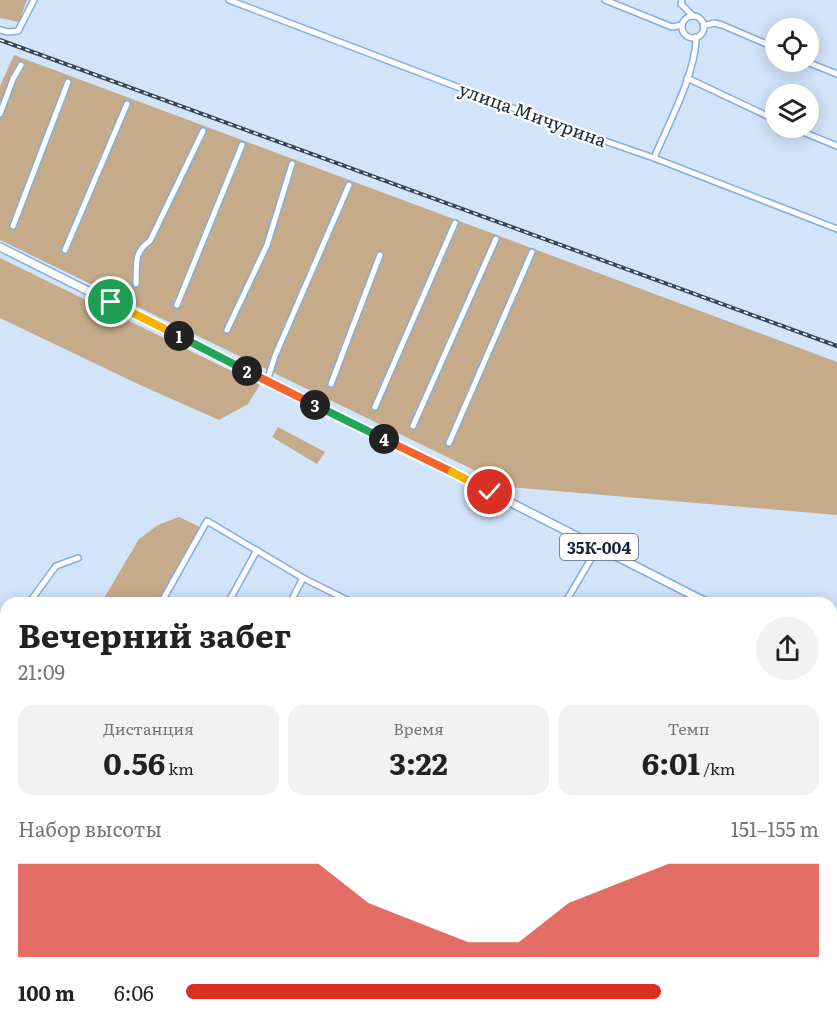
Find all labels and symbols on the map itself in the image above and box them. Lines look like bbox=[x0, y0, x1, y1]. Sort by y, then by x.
street label: улица Мичурина bbox=[455, 75, 611, 153]
pin bbox=[85, 276, 136, 327]
pin: 1 bbox=[164, 321, 194, 351]
pin: 2 bbox=[232, 356, 262, 386]
pin: 3 bbox=[300, 390, 330, 420]
pin: 4 bbox=[369, 424, 399, 454]
pin bbox=[464, 466, 515, 517]
road number: 35К-004 bbox=[560, 534, 638, 560]

